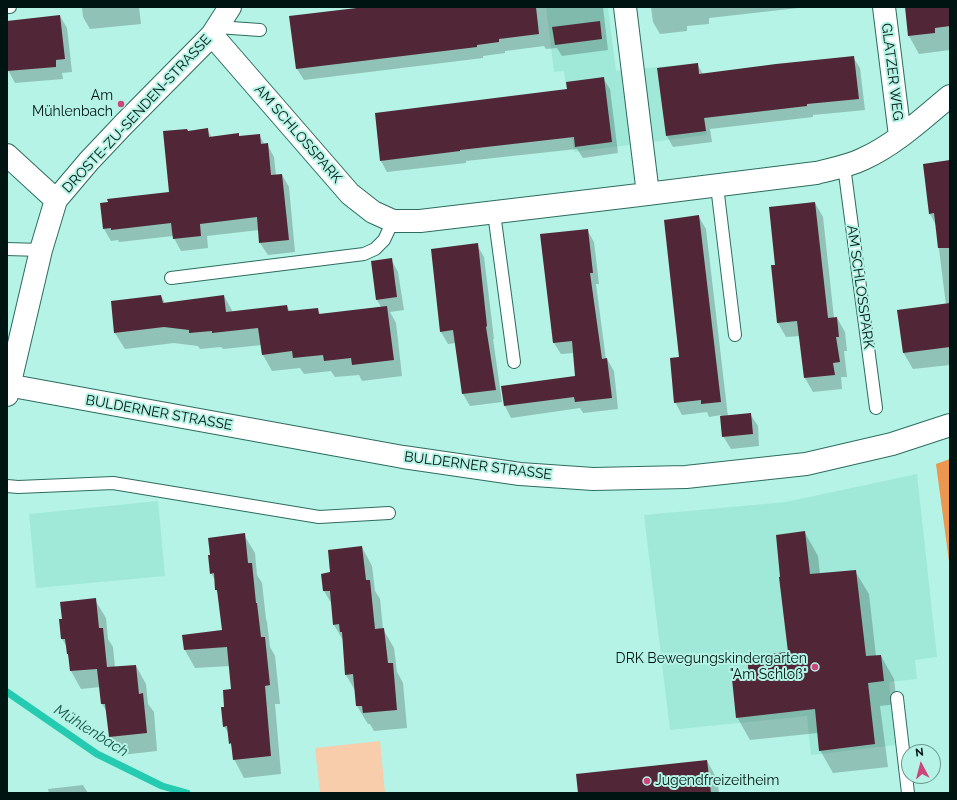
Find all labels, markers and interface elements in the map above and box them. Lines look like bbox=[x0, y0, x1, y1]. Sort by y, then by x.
street label: GLATZER WEG bbox=[878, 22, 906, 122]
street label: DROSTE-ZU-SENDEN-STRASSE bbox=[59, 31, 215, 197]
street label: AM SCHLOSSPARK bbox=[251, 81, 345, 187]
place label: Am Mühlenbach bbox=[32, 88, 113, 120]
marker: Am Mühlenbach bbox=[116, 99, 126, 109]
street label: AM SCHLOSSPARK bbox=[843, 224, 877, 350]
street label: BULDERNER STRASSE bbox=[84, 392, 234, 434]
street label: BULDERNER STRASSE bbox=[403, 449, 553, 483]
place label: DRK Bewegungskindergarten "Am Schloß" bbox=[616, 651, 807, 684]
marker: DRK Bewegungskindergarten "Am Schloß" bbox=[810, 662, 820, 672]
water label: Mühlenbach bbox=[51, 701, 131, 761]
north arrow bbox=[901, 744, 941, 784]
text: N bbox=[915, 746, 925, 760]
place label: Jugendfreizeitheim bbox=[655, 773, 779, 789]
marker: Jugendfreizeitheim bbox=[642, 776, 652, 786]

